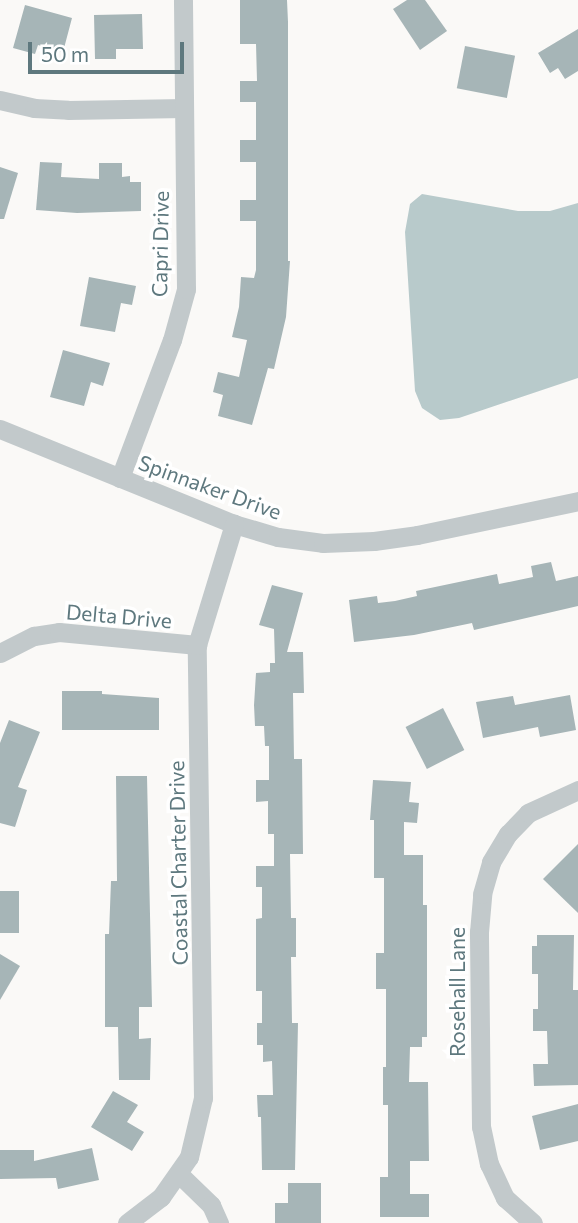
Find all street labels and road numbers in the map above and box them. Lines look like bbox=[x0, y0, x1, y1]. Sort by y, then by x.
street label: Capri Drive bbox=[146, 191, 174, 297]
street label: Spinnaker Drive bbox=[135, 449, 285, 525]
street label: Delta Drive bbox=[65, 599, 173, 633]
street label: Coastal Charter Drive bbox=[164, 760, 192, 966]
street label: Rosehall Lane bbox=[444, 927, 470, 1057]

